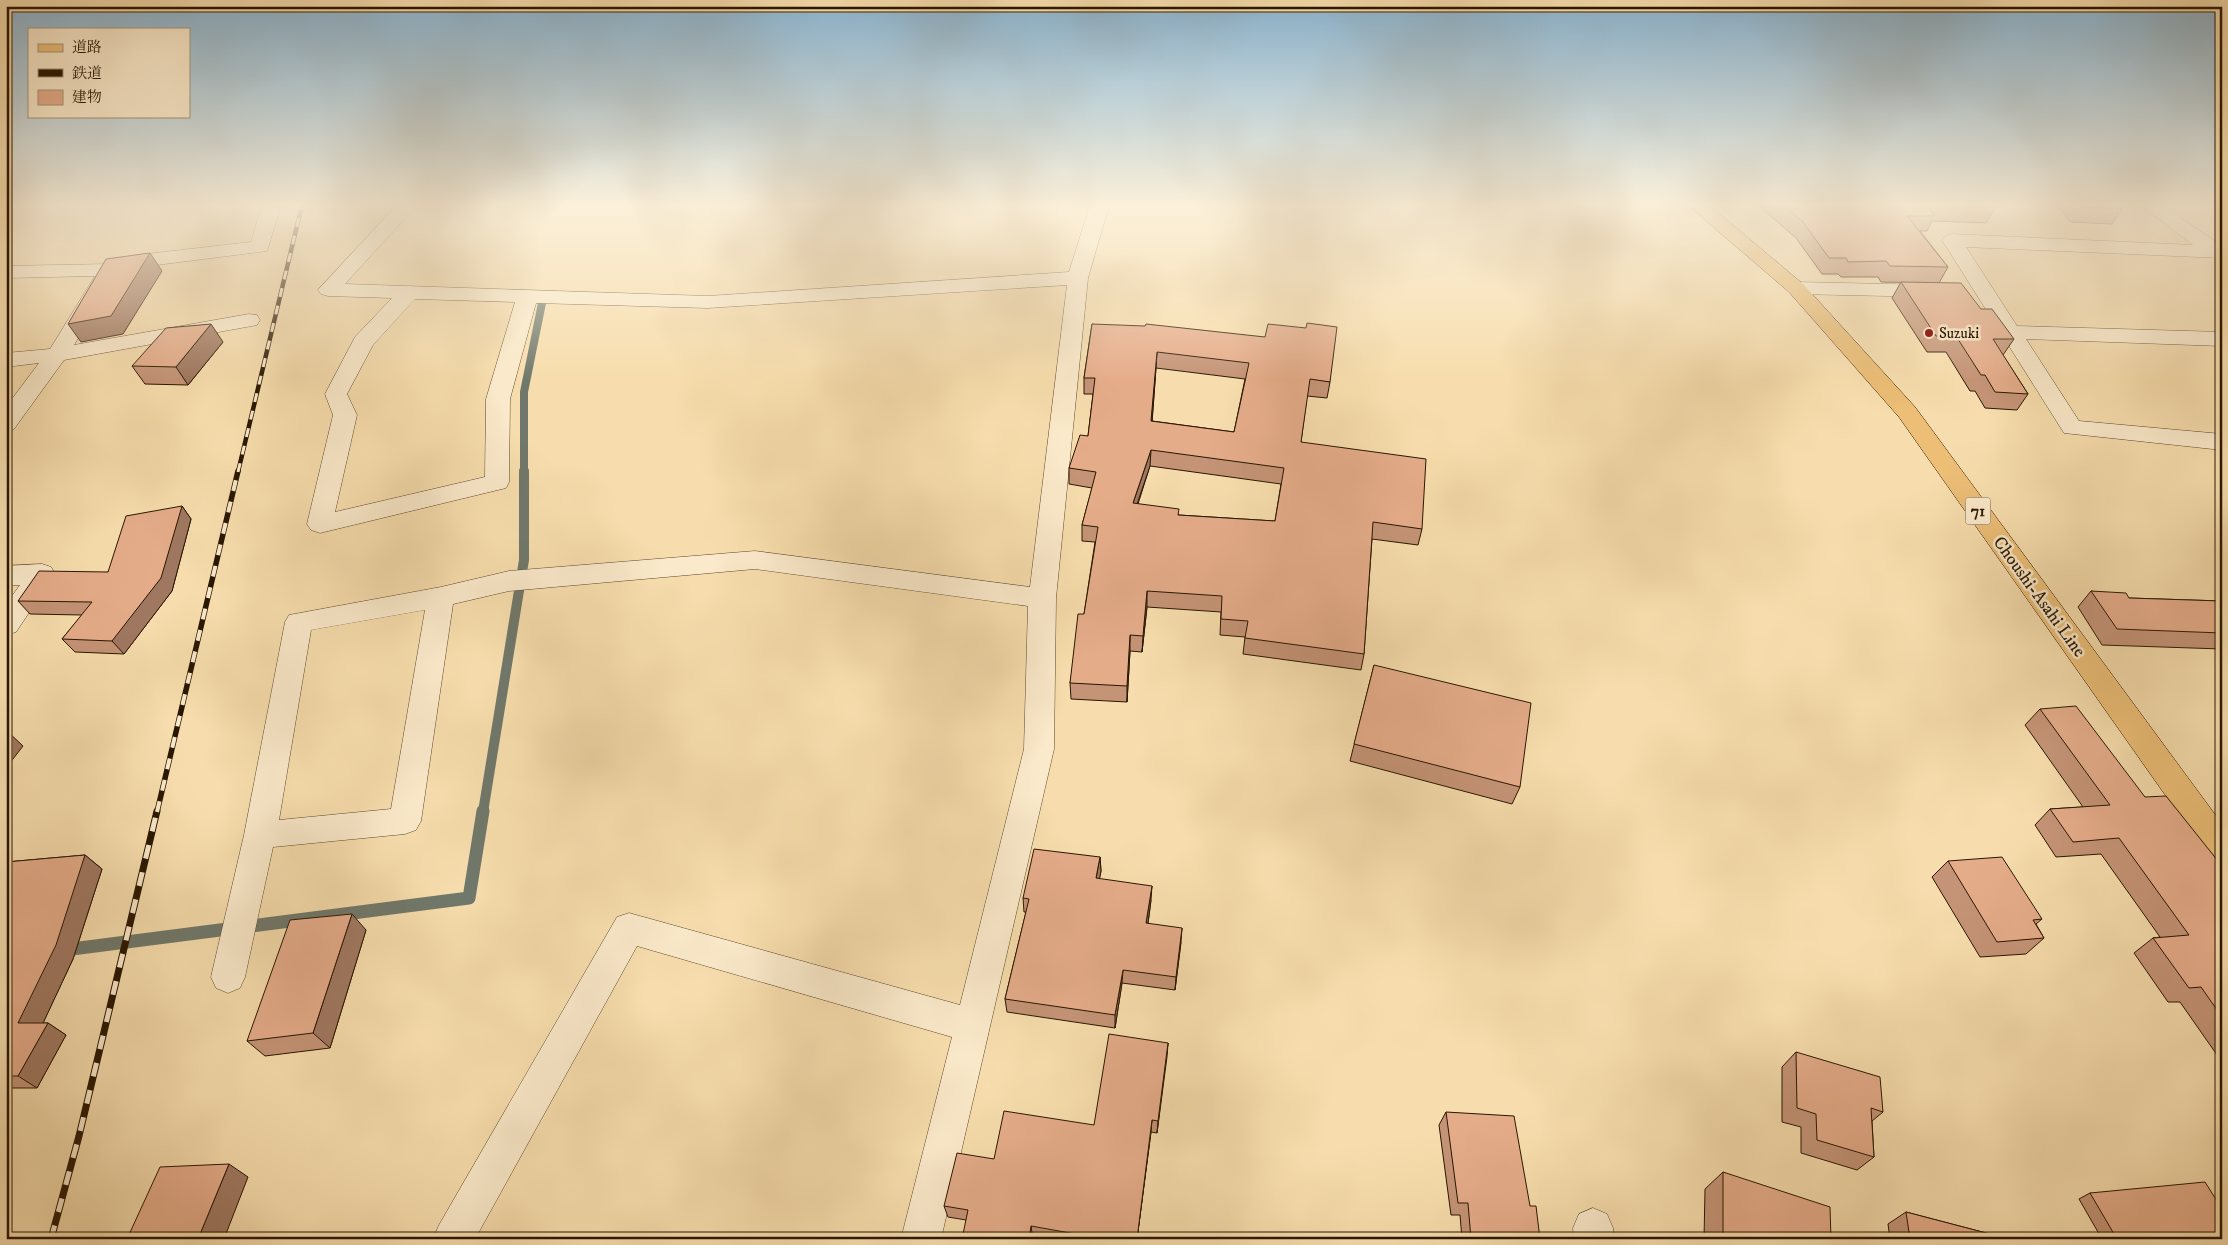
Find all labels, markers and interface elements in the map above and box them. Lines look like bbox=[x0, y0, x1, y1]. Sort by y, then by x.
legend bbox=[28, 28, 190, 118]
text: 道路 bbox=[72, 38, 102, 57]
text: 鉄道 bbox=[72, 64, 102, 83]
text: 建物 bbox=[72, 88, 102, 107]
place label: Suzuki bbox=[1939, 324, 1979, 343]
marker: Suzuki bbox=[1923, 327, 1935, 339]
road number: 71 bbox=[1966, 498, 1990, 524]
street label: Choushi-Asahi Line bbox=[1988, 532, 2090, 662]

